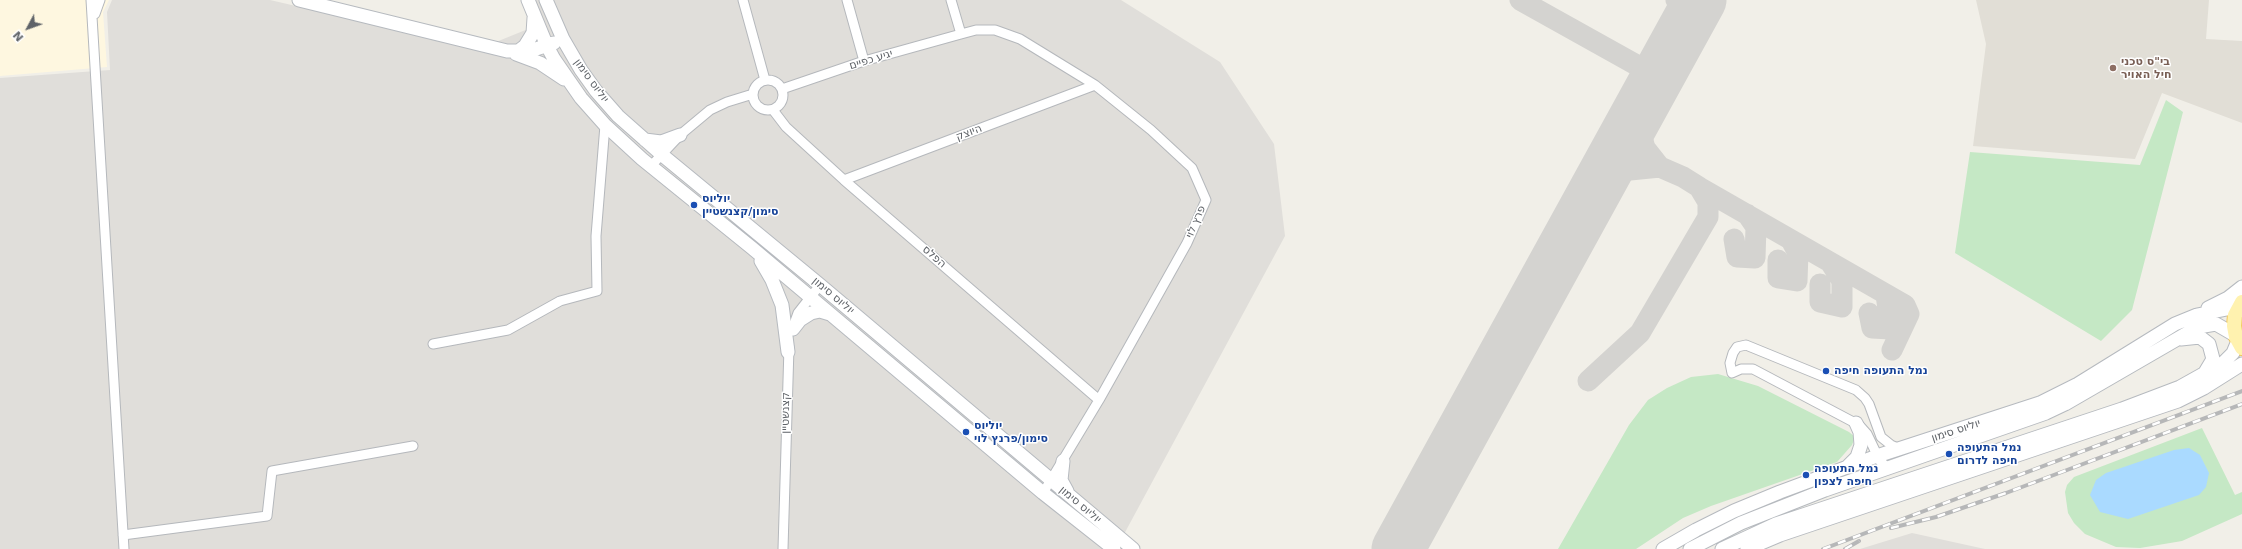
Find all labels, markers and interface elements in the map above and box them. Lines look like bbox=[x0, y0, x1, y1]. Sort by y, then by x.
north arrow bbox=[8, 8, 48, 48]
text: N bbox=[11, 28, 26, 44]
street label: יגיע כפיים bbox=[848, 47, 894, 73]
place label: בי"ס טכני חיל האויר bbox=[2121, 55, 2171, 81]
street label: יוליוס סימון bbox=[571, 57, 611, 105]
marker: בי"ס טכני חיל האויר bbox=[2108, 63, 2118, 73]
street label: היוצק bbox=[954, 122, 984, 144]
place label: יוליוס סימון/קצנשטיין bbox=[702, 192, 779, 218]
marker: יוליוס סימון/קצנשטיין bbox=[689, 200, 699, 210]
street label: פרץ לוי bbox=[1183, 204, 1209, 240]
street label: הפלס bbox=[919, 243, 949, 271]
street label: יוליוס סימון bbox=[809, 275, 857, 317]
place label: נמל התעופה חיפה bbox=[1834, 364, 1928, 378]
marker: נמל התעופה חיפה bbox=[1821, 366, 1831, 376]
street label: קצנשטיין bbox=[779, 392, 793, 434]
street label: יוליוס סימון bbox=[1930, 417, 1982, 445]
place label: יוליוס סימון/פרנץ לוי bbox=[974, 419, 1048, 445]
marker: יוליוס סימון/פרנץ לוי bbox=[961, 427, 971, 437]
place label: נמל התעופה חיפה לדרום bbox=[1957, 441, 2021, 467]
marker: נמל התעופה חיפה לדרום bbox=[1944, 449, 1954, 459]
place label: נמל התעופה חיפה לצפון bbox=[1814, 462, 1878, 488]
marker: נמל התעופה חיפה לצפון bbox=[1801, 470, 1811, 480]
street label: יוליוס סימון bbox=[1056, 484, 1104, 526]

